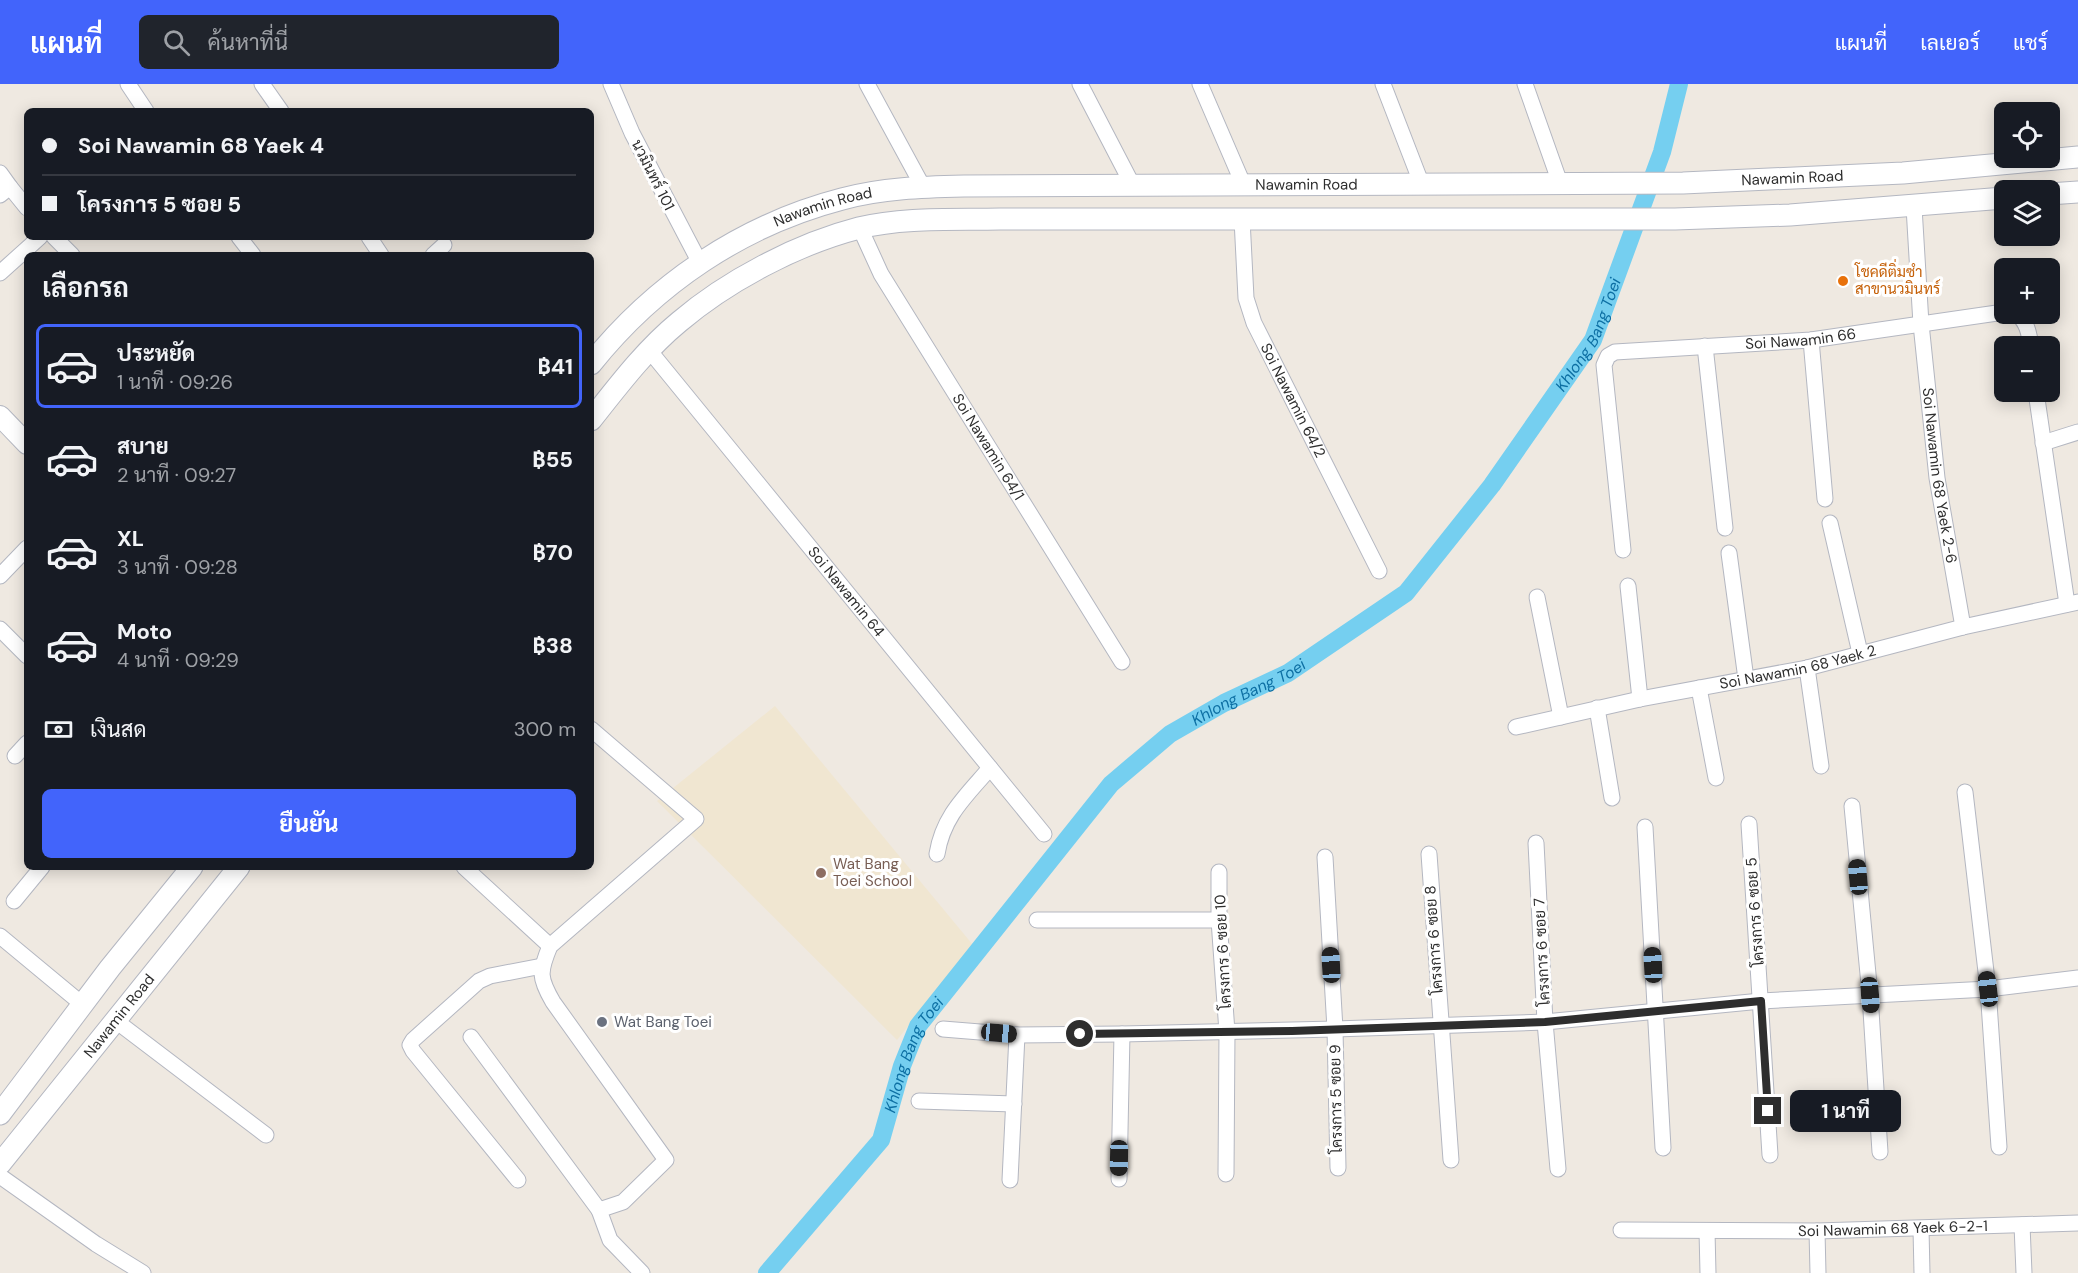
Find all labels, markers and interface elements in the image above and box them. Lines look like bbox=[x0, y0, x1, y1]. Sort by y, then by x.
search box bbox=[139, 15, 559, 69]
text: แผนที่ bbox=[30, 25, 103, 62]
icon: search bbox=[160, 26, 193, 59]
text: ค้นหาที่นี่ bbox=[208, 28, 288, 57]
text: แผนที่ bbox=[1835, 29, 1887, 57]
text: เลเยอร์ bbox=[1920, 29, 1980, 57]
text: แชร์ bbox=[2013, 29, 2048, 57]
map controls bbox=[1994, 102, 2060, 402]
button: locate bbox=[1994, 102, 2060, 168]
text: Soi Nawamin 68 Yaek 4 bbox=[78, 131, 324, 160]
street label: นวมินทร์ 101 bbox=[627, 136, 679, 214]
street label: Nawamin Road bbox=[1741, 166, 1844, 190]
street label: Nawamin Road bbox=[1255, 174, 1358, 195]
button: layers bbox=[1994, 180, 2060, 246]
street label: Nawamin Road bbox=[770, 183, 874, 232]
text: โครงการ 5 ซอย 5 bbox=[78, 190, 241, 219]
place label: โชคดีติ่มซำ สาขานวมินทร์ bbox=[1854, 258, 1940, 299]
button: + bbox=[1994, 258, 2060, 324]
text: เลือกรถ bbox=[42, 270, 129, 305]
water label: Khlong Bang Toei bbox=[1550, 274, 1626, 395]
marker: โชคดีติ่มซำ สาขานวมินทร์ bbox=[1836, 274, 1850, 288]
street label: Soi Nawamin 66 bbox=[1745, 324, 1857, 354]
button: − bbox=[1994, 336, 2060, 402]
icon: car bbox=[45, 339, 99, 393]
text: ประหยัด bbox=[117, 339, 195, 368]
street label: Soi Nawamin 64/2 bbox=[1256, 340, 1330, 461]
text: ฿41 bbox=[537, 352, 573, 381]
text: 1 นาที · 09:26 bbox=[117, 369, 233, 395]
street label: Soi Nawamin 68 Yaek 2-6 bbox=[1918, 387, 1962, 565]
street label: Soi Nawamin 64/1 bbox=[948, 390, 1029, 504]
icon: car bbox=[45, 432, 99, 486]
text: สบาย bbox=[117, 432, 169, 461]
text: ฿55 bbox=[532, 445, 573, 474]
text: 2 นาที · 09:27 bbox=[117, 462, 236, 488]
text: XL bbox=[117, 524, 144, 553]
icon: car bbox=[45, 525, 99, 579]
text: ฿70 bbox=[533, 538, 573, 567]
street label: Soi Nawamin 64 bbox=[803, 542, 889, 641]
text: 3 นาที · 09:28 bbox=[117, 554, 238, 580]
text: Moto bbox=[117, 617, 172, 646]
icon: car bbox=[45, 618, 99, 672]
text: ฿38 bbox=[533, 631, 573, 660]
street label: Soi Nawamin 68 Yaek 2 bbox=[1718, 640, 1878, 694]
text: 4 นาที · 09:29 bbox=[117, 647, 239, 673]
water label: Khlong Bang Toei bbox=[1187, 653, 1310, 730]
icon: cash bbox=[42, 713, 75, 746]
text: เงินสด bbox=[90, 715, 147, 744]
text: 300 m bbox=[514, 716, 576, 742]
button: ยืนยัน bbox=[42, 789, 576, 858]
place label: Wat Bang Toei School bbox=[833, 854, 912, 891]
street label: โครงการ 6 ซอย 5 bbox=[1741, 857, 1769, 968]
car bbox=[1847, 858, 1869, 896]
marker: Wat Bang Toei School bbox=[814, 866, 828, 880]
street label: โครงการ 6 ซอย 8 bbox=[1420, 885, 1448, 996]
street label: โครงการ 6 ซอย 10 bbox=[1210, 894, 1236, 1011]
street label: โครงการ 6 ซอย 7 bbox=[1529, 898, 1555, 1007]
car bbox=[1321, 947, 1341, 983]
car bbox=[1643, 947, 1663, 983]
street label: Nawamin Road bbox=[79, 970, 159, 1062]
car bbox=[1977, 970, 1999, 1008]
car bbox=[1860, 976, 1880, 1014]
water label: Khlong Bang Toei bbox=[879, 991, 949, 1115]
place label: Wat Bang Toei bbox=[614, 1012, 712, 1032]
marker: Wat Bang Toei bbox=[595, 1015, 609, 1029]
route start bbox=[1066, 1020, 1093, 1047]
car bbox=[980, 1022, 1018, 1044]
street label: โครงการ 5 ซอย 9 bbox=[1325, 1044, 1347, 1155]
callout: 1 นาที bbox=[1789, 1090, 1900, 1132]
route end bbox=[1754, 1097, 1781, 1124]
text: 1 นาที bbox=[1821, 1098, 1870, 1124]
car bbox=[1110, 1140, 1128, 1176]
street label: Soi Nawamin 68 Yaek 6-2-1 bbox=[1798, 1216, 1988, 1241]

